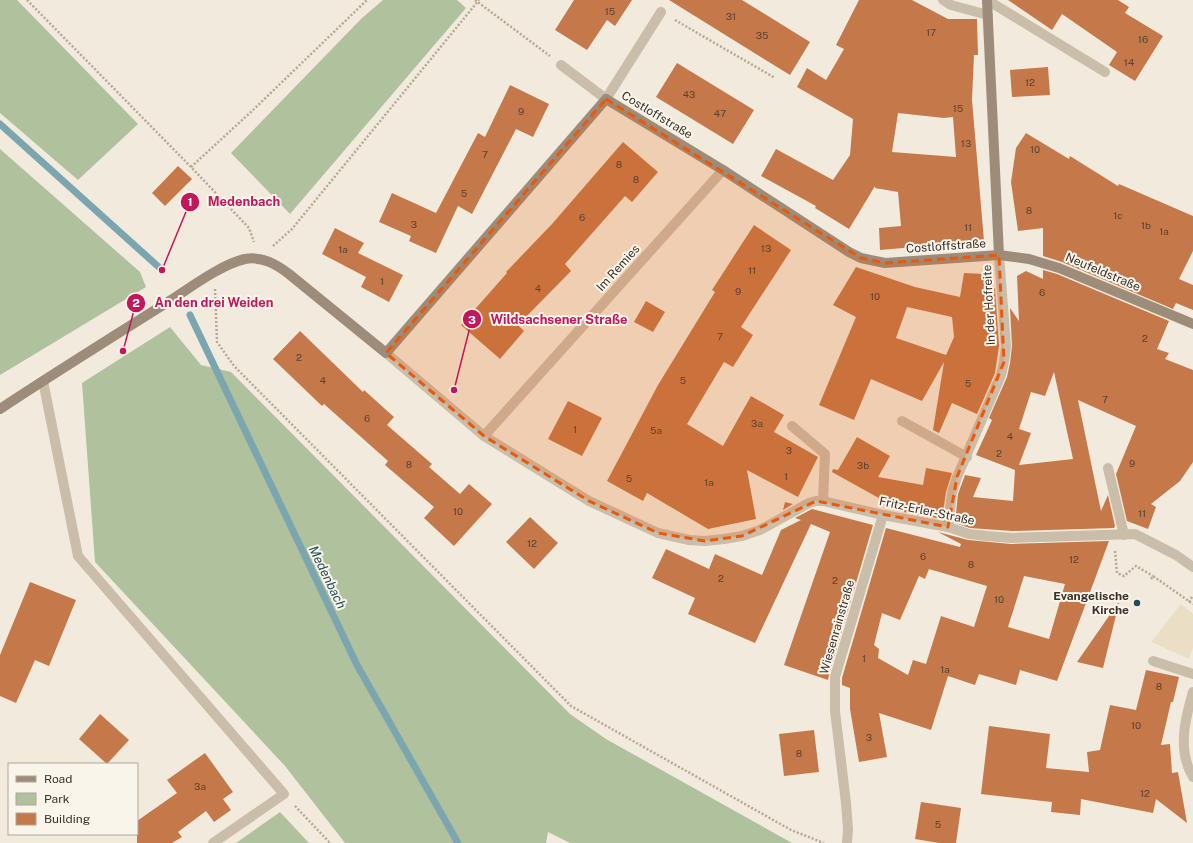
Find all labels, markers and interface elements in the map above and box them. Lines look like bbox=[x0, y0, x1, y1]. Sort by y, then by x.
house number: 15 bbox=[605, 5, 615, 17]
house number: 31 bbox=[726, 10, 736, 22]
house number: 17 bbox=[926, 26, 936, 38]
house number: 35 bbox=[756, 29, 768, 41]
house number: 16 bbox=[1138, 33, 1148, 45]
house number: 14 bbox=[1124, 56, 1134, 68]
house number: 12 bbox=[1025, 76, 1035, 88]
street label: Costloffstraße bbox=[619, 88, 695, 142]
house number: 43 bbox=[683, 88, 695, 100]
house number: 15 bbox=[953, 102, 963, 114]
house number: 9 bbox=[518, 105, 524, 117]
house number: 47 bbox=[714, 107, 726, 119]
house number: 13 bbox=[961, 137, 971, 149]
house number: 10 bbox=[1030, 143, 1040, 155]
house number: 7 bbox=[482, 148, 488, 160]
house number: 8 bbox=[616, 158, 622, 170]
house number: 8 bbox=[633, 173, 639, 185]
house number: 5 bbox=[461, 187, 467, 199]
callout: Medenbach bbox=[180, 189, 288, 214]
text: Medenbach bbox=[208, 194, 280, 209]
text: 1 bbox=[187, 195, 193, 209]
house number: 8 bbox=[1026, 204, 1032, 216]
house number: 1c bbox=[1113, 209, 1123, 221]
house number: 6 bbox=[579, 211, 585, 223]
house number: 3 bbox=[411, 218, 417, 230]
house number: 1b bbox=[1141, 219, 1151, 231]
house number: 11 bbox=[964, 221, 972, 233]
house number: 1a bbox=[1159, 225, 1169, 237]
street label: Costloffstraße bbox=[906, 236, 987, 256]
street label: Im Remies bbox=[594, 242, 642, 294]
house number: 13 bbox=[761, 242, 771, 254]
house number: 1a bbox=[338, 243, 348, 255]
street label: Neufeldstraße bbox=[1063, 250, 1143, 294]
house number: 11 bbox=[748, 264, 756, 276]
street label: In der Hofreite bbox=[980, 264, 998, 346]
house number: 1 bbox=[380, 275, 384, 287]
house number: 4 bbox=[535, 282, 541, 294]
house number: 9 bbox=[735, 285, 741, 297]
house number: 6 bbox=[1039, 286, 1045, 298]
callout: An den drei Weiden bbox=[126, 290, 282, 315]
house number: 10 bbox=[870, 290, 880, 302]
text: An den drei Weiden bbox=[155, 295, 273, 310]
text: 2 bbox=[132, 296, 140, 310]
callout: Wildsachsener Straße bbox=[462, 307, 635, 332]
text: Wildsachsener Straße bbox=[490, 312, 628, 327]
text: 3 bbox=[468, 313, 476, 327]
house number: 7 bbox=[717, 330, 723, 342]
house number: 2 bbox=[1142, 332, 1148, 344]
house number: 2 bbox=[296, 351, 302, 363]
house number: 4 bbox=[320, 374, 326, 386]
house number: 5 bbox=[680, 374, 686, 386]
house number: 5 bbox=[965, 377, 971, 389]
house number: 7 bbox=[1102, 393, 1108, 405]
house number: 6 bbox=[364, 412, 370, 424]
house number: 3a bbox=[751, 417, 763, 429]
house number: 1 bbox=[573, 423, 577, 435]
house number: 5a bbox=[650, 424, 662, 436]
house number: 4 bbox=[1007, 430, 1013, 442]
house number: 3 bbox=[786, 444, 792, 456]
house number: 2 bbox=[996, 447, 1002, 459]
house number: 9 bbox=[1129, 457, 1135, 469]
house number: 8 bbox=[406, 458, 412, 470]
house number: 3b bbox=[857, 459, 869, 471]
house number: 1 bbox=[784, 470, 788, 482]
house number: 5 bbox=[626, 472, 632, 484]
house number: 1a bbox=[704, 476, 714, 488]
street label: Fritz-Erler-Straße bbox=[878, 494, 976, 528]
house number: 10 bbox=[453, 505, 463, 517]
house number: 11 bbox=[1138, 507, 1146, 519]
house number: 12 bbox=[527, 537, 537, 549]
water label: Medenbach bbox=[306, 543, 349, 611]
house number: 6 bbox=[920, 550, 926, 562]
house number: 12 bbox=[1069, 553, 1079, 565]
house number: 8 bbox=[968, 558, 974, 570]
house number: 2 bbox=[718, 572, 724, 584]
house number: 2 bbox=[832, 574, 838, 586]
street label: Wiesenrainstraße bbox=[817, 578, 857, 676]
place label: Evangelische Kirche bbox=[1053, 589, 1129, 617]
house number: 10 bbox=[994, 593, 1004, 605]
marker: Evangelische Kirche bbox=[1132, 598, 1142, 608]
house number: 1 bbox=[862, 652, 866, 664]
house number: 1a bbox=[940, 663, 950, 675]
house number: 8 bbox=[1156, 680, 1162, 692]
house number: 10 bbox=[1131, 719, 1141, 731]
house number: 3 bbox=[866, 731, 872, 743]
house number: 8 bbox=[796, 747, 802, 759]
legend bbox=[8, 763, 138, 835]
text: Road bbox=[44, 772, 72, 786]
house number: 3a bbox=[194, 780, 206, 792]
house number: 12 bbox=[1140, 787, 1150, 799]
text: Park bbox=[44, 792, 70, 806]
text: Building bbox=[44, 812, 90, 826]
house number: 5 bbox=[935, 818, 941, 830]

